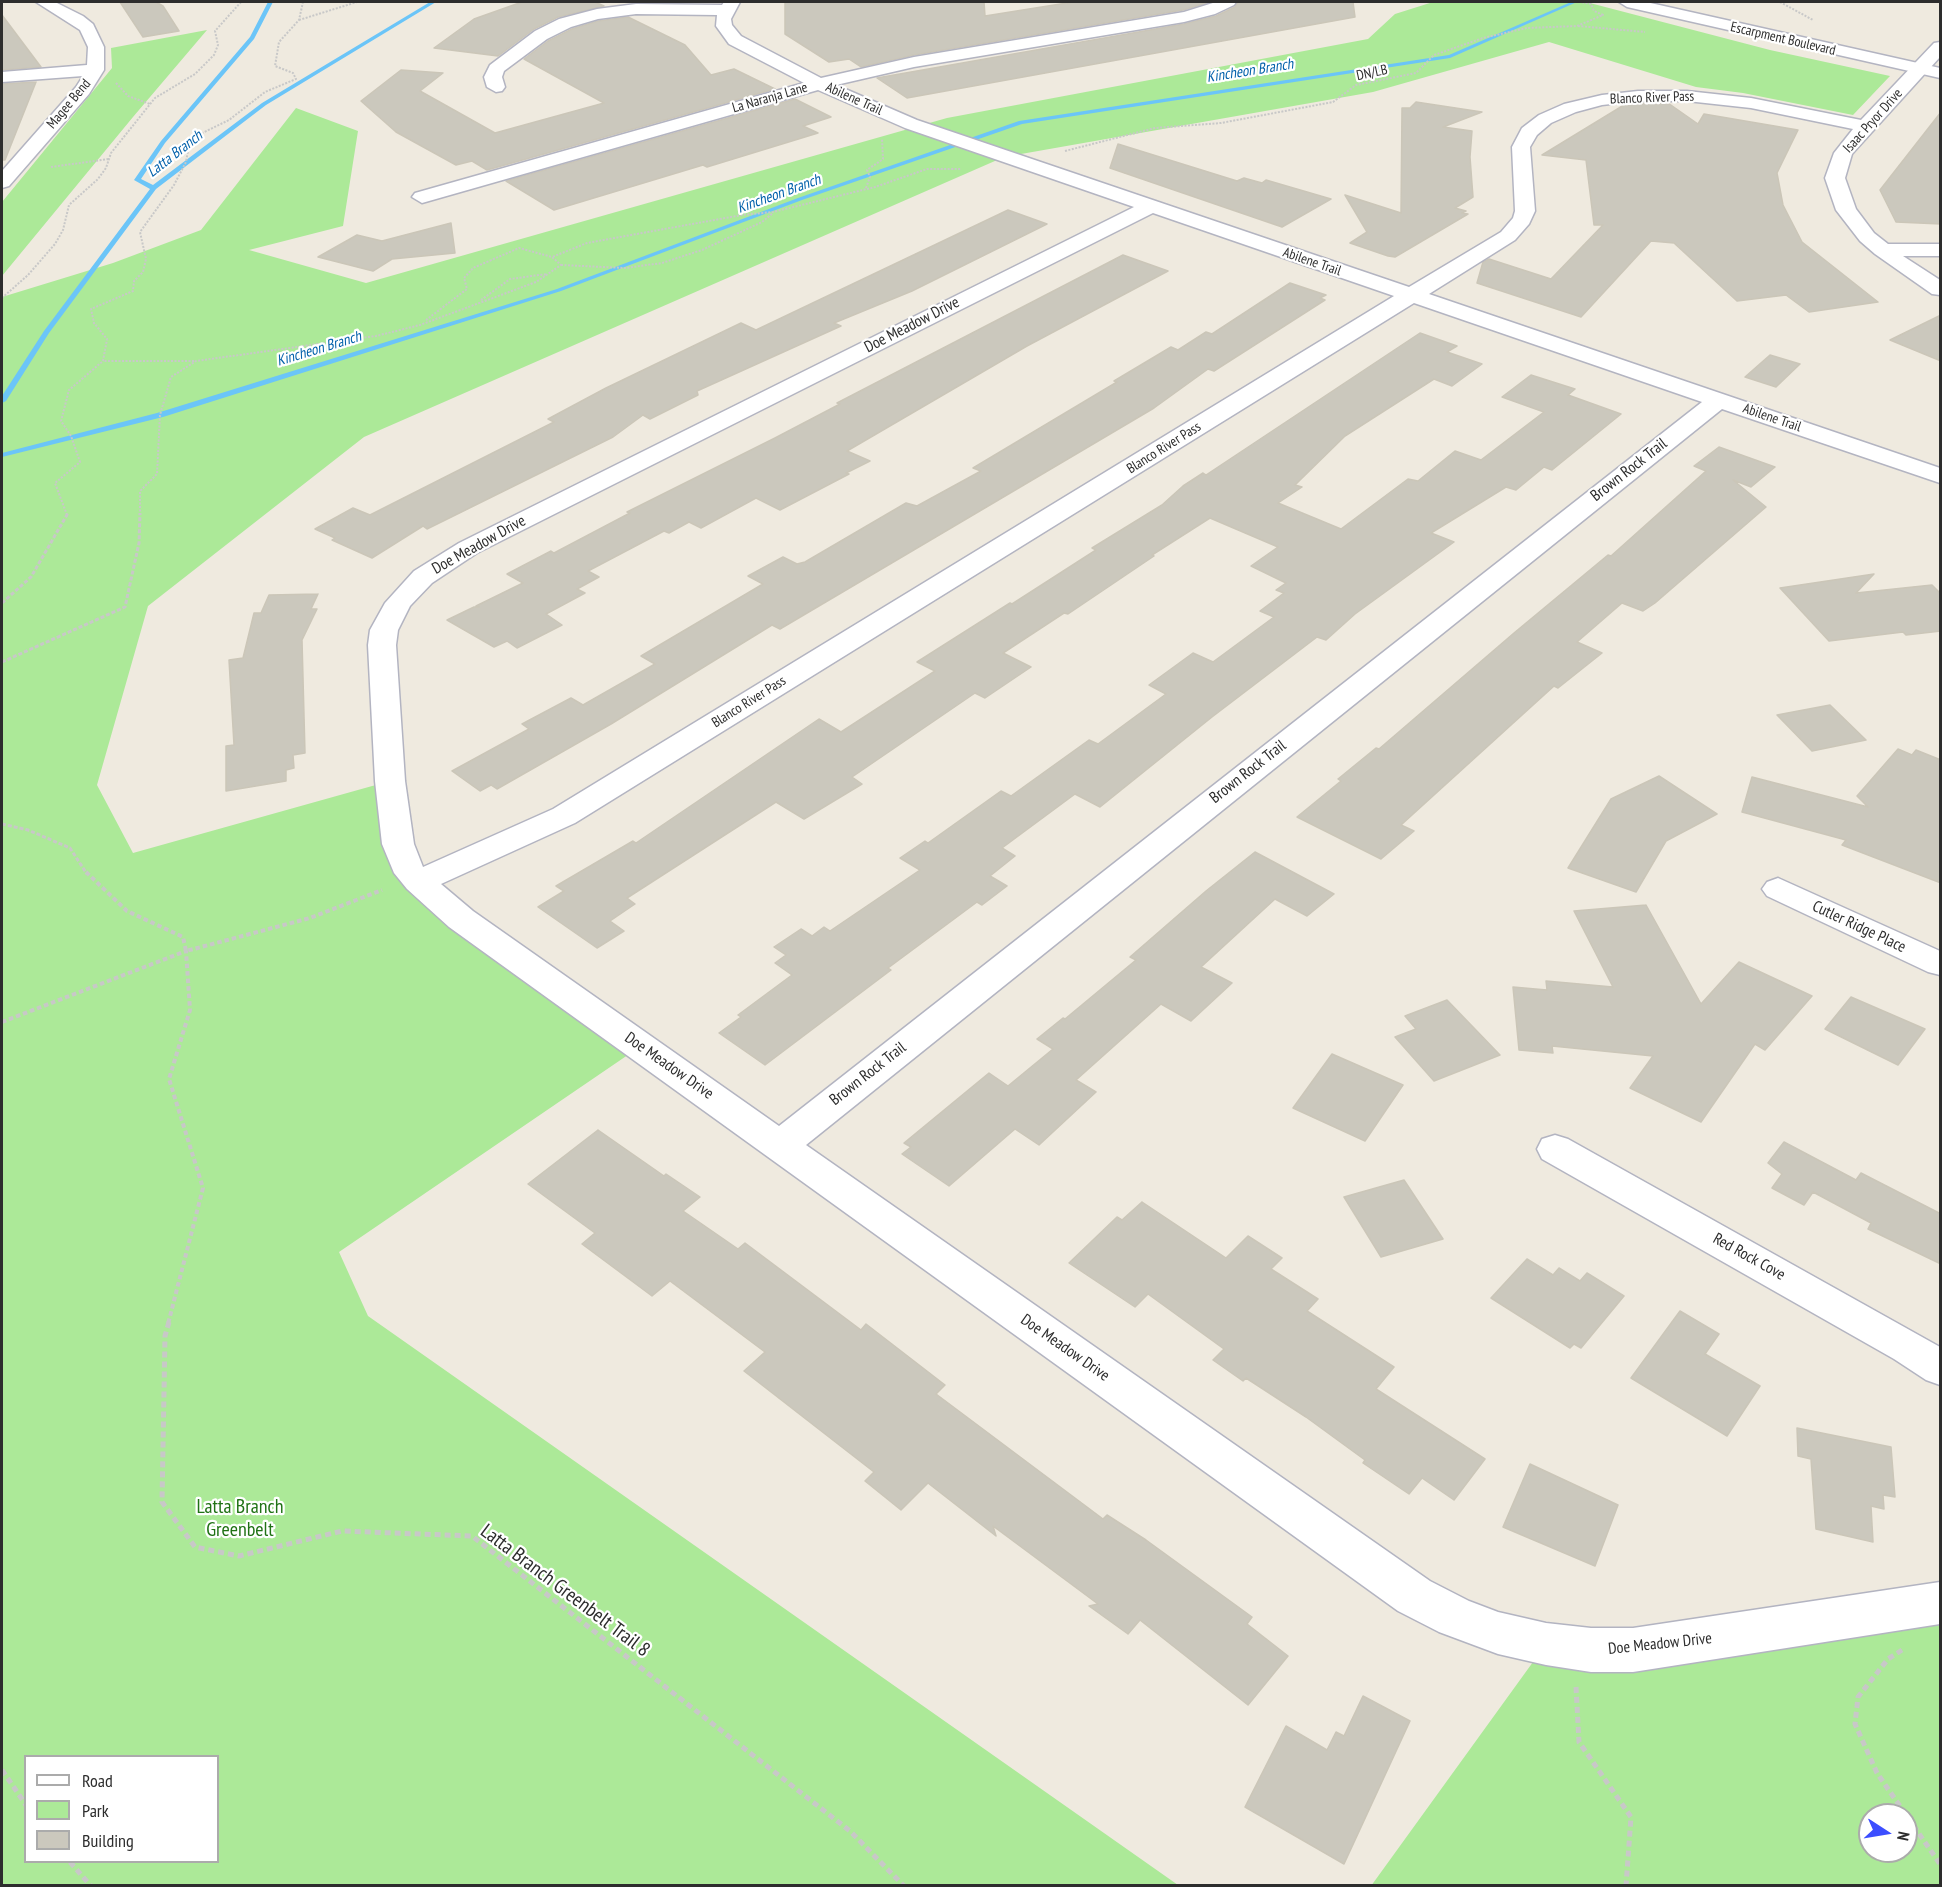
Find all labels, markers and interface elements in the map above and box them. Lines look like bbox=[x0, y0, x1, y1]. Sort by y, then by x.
street label: Escarpment Boulevard bbox=[1729, 19, 1837, 59]
water label: Kincheon Branch bbox=[1206, 55, 1294, 87]
street label: DN/LB bbox=[1355, 62, 1389, 84]
street label: Magee Bend bbox=[43, 76, 95, 132]
street label: La Naranja Lane bbox=[730, 79, 810, 117]
street label: Abilene Trail bbox=[823, 79, 885, 119]
street label: Isaac Pryor Drive bbox=[1840, 85, 1906, 157]
street label: Blanco River Pass bbox=[1610, 88, 1694, 108]
water label: Latta Branch bbox=[144, 127, 206, 181]
water label: Kincheon Branch bbox=[735, 171, 823, 217]
street label: Abilene Trail bbox=[1281, 244, 1343, 280]
street label: Doe Meadow Drive bbox=[861, 293, 963, 357]
water label: Kincheon Branch bbox=[275, 328, 363, 370]
street label: Abilene Trail bbox=[1741, 400, 1803, 436]
street label: Blanco River Pass bbox=[1124, 419, 1204, 477]
street label: Brown Rock Trail bbox=[1587, 434, 1671, 506]
street label: Doe Meadow Drive bbox=[429, 511, 529, 579]
street label: Blanco River Pass bbox=[709, 673, 789, 731]
street label: Brown Rock Trail bbox=[1206, 736, 1290, 808]
street label: Cutler Ridge Place bbox=[1809, 897, 1909, 957]
street label: Doe Meadow Drive bbox=[621, 1028, 717, 1104]
street label: Brown Rock Trail bbox=[826, 1038, 910, 1110]
street label: Red Rock Cove bbox=[1709, 1229, 1789, 1285]
street label: Doe Meadow Drive bbox=[1017, 1310, 1113, 1386]
park label: Latta Branch Greenbelt bbox=[197, 1495, 283, 1542]
street label: Latta Branch Greenbelt Trail 8 bbox=[476, 1519, 654, 1663]
street label: Doe Meadow Drive bbox=[1607, 1629, 1713, 1659]
legend bbox=[24, 1755, 219, 1863]
text: Road bbox=[82, 1769, 113, 1792]
text: Park bbox=[82, 1799, 109, 1822]
north arrow bbox=[1858, 1803, 1918, 1863]
text: Building bbox=[82, 1829, 134, 1852]
text: N bbox=[1893, 1830, 1914, 1843]

